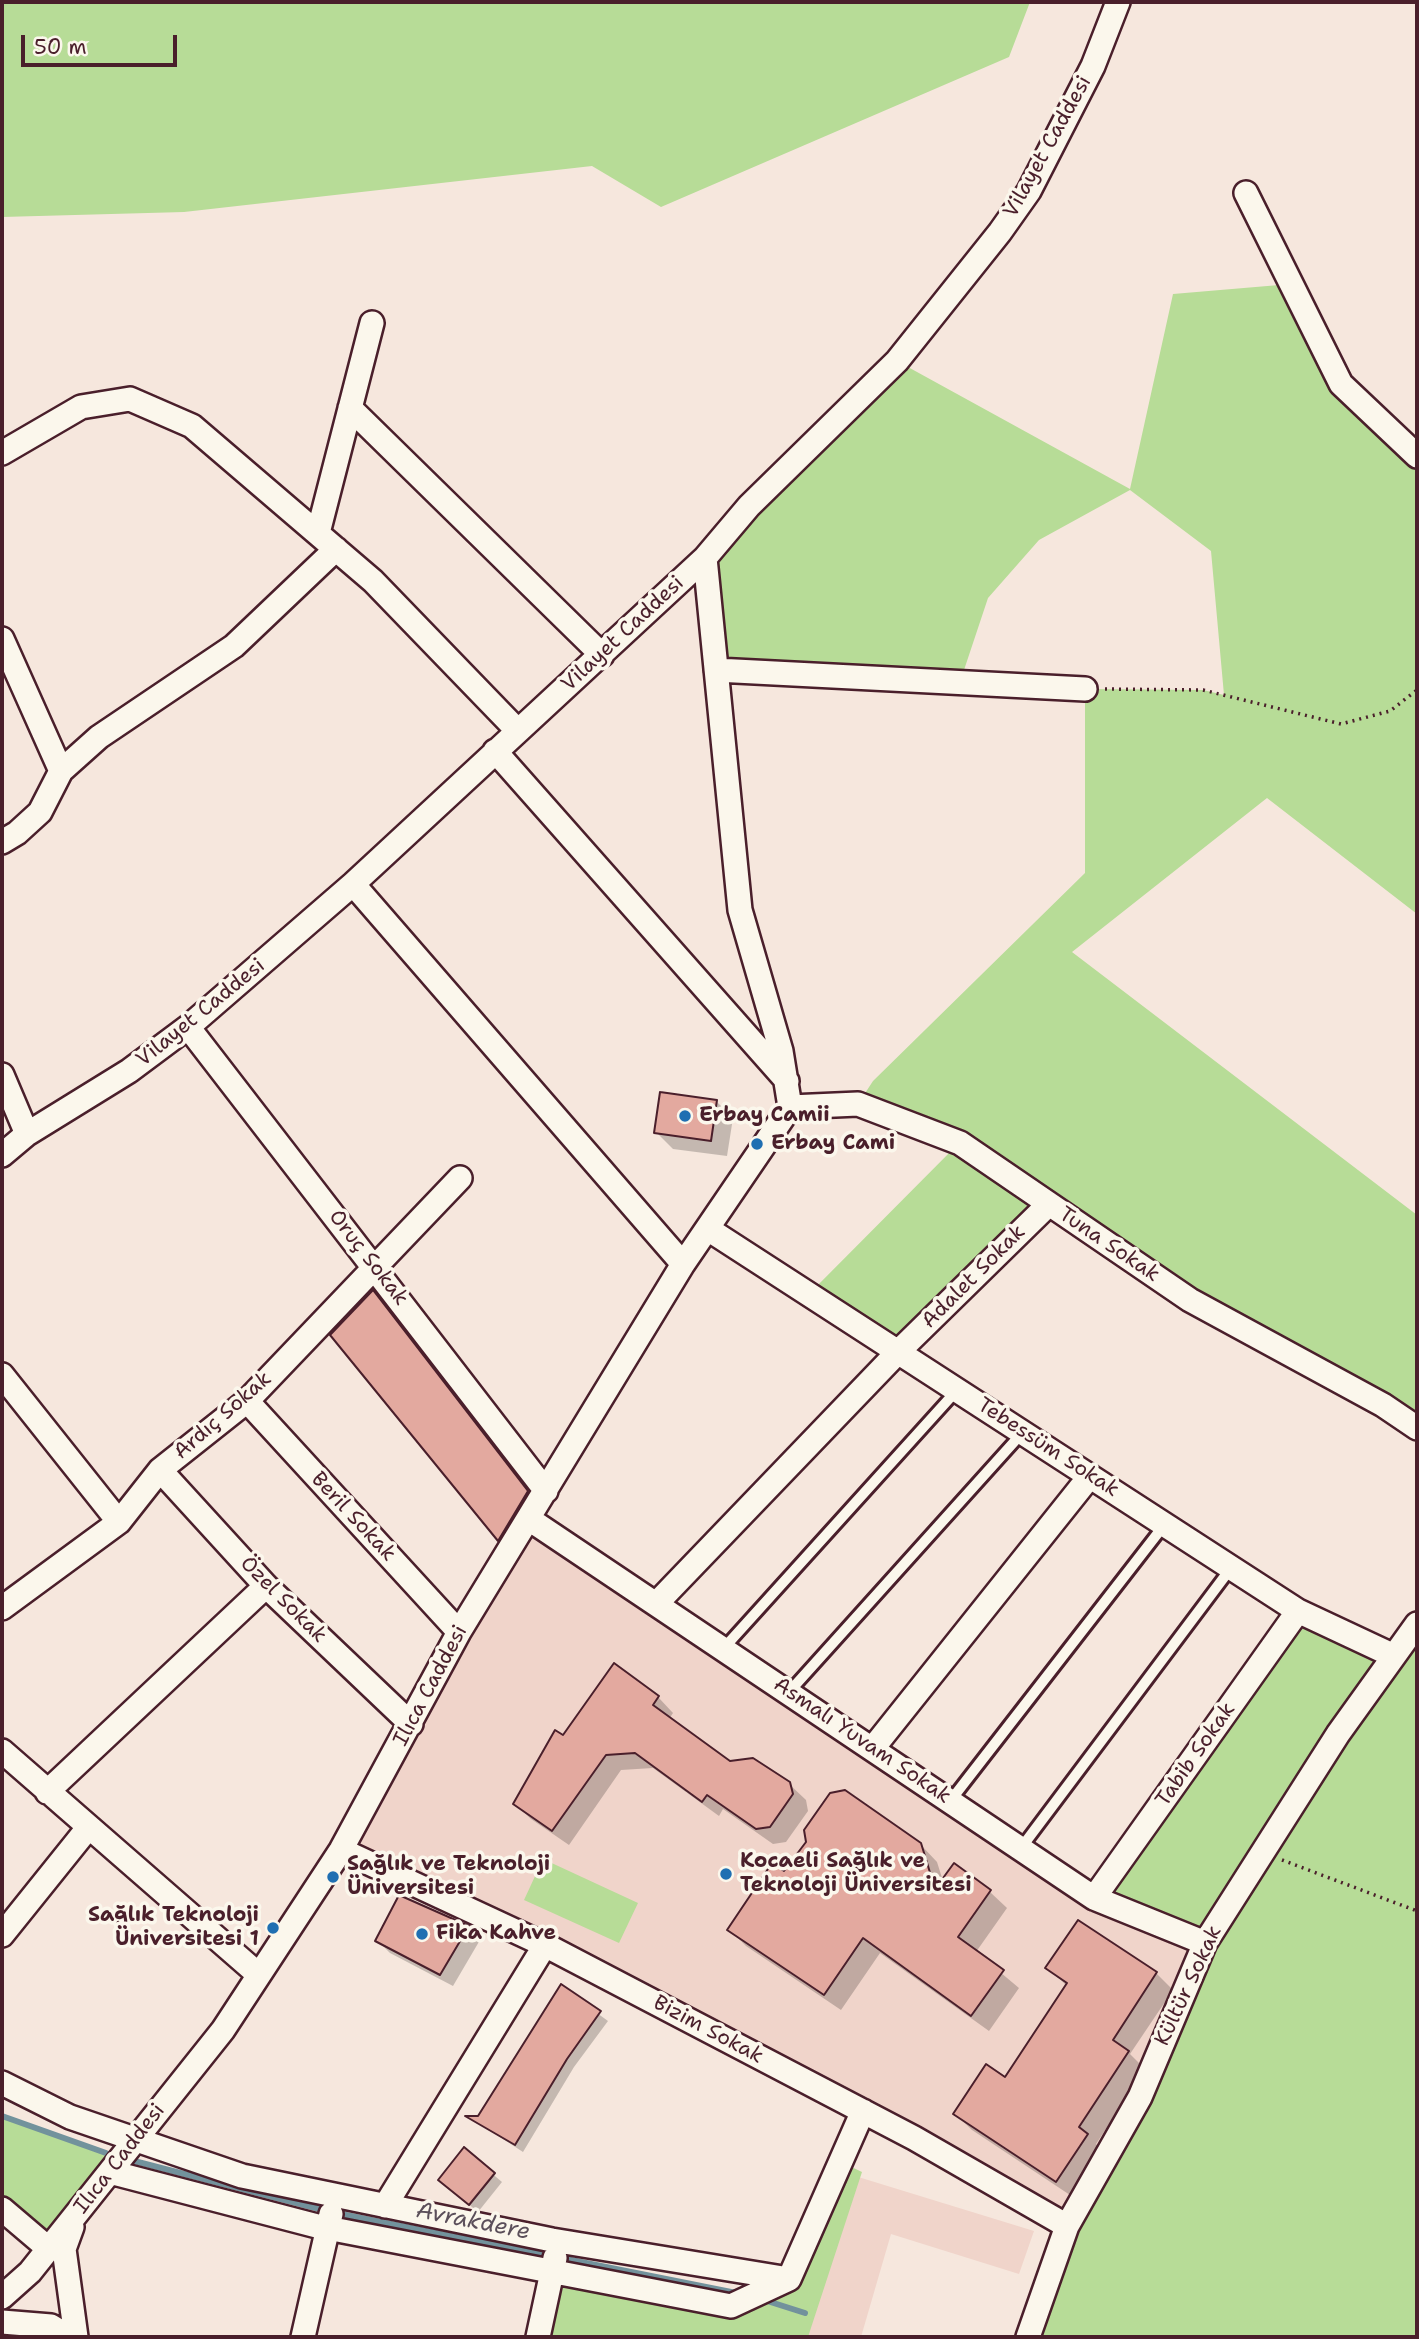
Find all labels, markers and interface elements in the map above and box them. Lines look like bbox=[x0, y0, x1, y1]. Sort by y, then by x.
scale bar bbox=[24, 21, 180, 65]
text: 50 m bbox=[34, 33, 87, 61]
street label: Vilayet Caddesi bbox=[999, 72, 1097, 222]
street label: Vilayet Caddesi bbox=[557, 571, 689, 697]
street label: Vilayet Caddesi bbox=[132, 953, 270, 1073]
place label: Erbay Camii bbox=[699, 1103, 830, 1129]
marker: Erbay Camii bbox=[677, 1108, 693, 1124]
place label: Erbay Cami bbox=[771, 1131, 895, 1157]
marker: Erbay Cami bbox=[749, 1136, 765, 1152]
street label: Tuna Sokak bbox=[1054, 1202, 1164, 1288]
street label: Oruç Sokak bbox=[323, 1205, 413, 1311]
street label: Adalet Sokak bbox=[917, 1220, 1031, 1334]
street label: Ardıç Sokak bbox=[169, 1367, 277, 1465]
street label: Tebessüm Sokak bbox=[972, 1393, 1124, 1503]
street label: Beril Sokak bbox=[305, 1467, 401, 1567]
street label: Özel Sokak bbox=[234, 1551, 332, 1649]
street label: Ilıca Caddesi bbox=[389, 1621, 473, 1751]
street label: Asmalı Yuvam Sokak bbox=[769, 1672, 955, 1810]
street label: Tabib Sokak bbox=[1151, 1698, 1241, 1812]
place label: Kocaeli Sağlık ve Teknoloji Üniversitesi bbox=[740, 1849, 972, 1899]
place label: Sağlık ve Teknoloji Üniversitesi bbox=[347, 1852, 550, 1902]
marker: Kocaeli Sağlık ve Teknoloji Üniversitesi bbox=[718, 1866, 734, 1882]
marker: Sağlık ve Teknoloji Üniversitesi bbox=[325, 1869, 341, 1885]
place label: Sağlık Teknoloji Üniversitesi 1 bbox=[88, 1903, 259, 1953]
marker: Sağlık Teknoloji Üniversitesi 1 bbox=[265, 1920, 281, 1936]
place label: Fika Kahve bbox=[436, 1921, 556, 1947]
street label: Kültür Sokak bbox=[1150, 1922, 1228, 2050]
marker: Fika Kahve bbox=[414, 1926, 430, 1942]
street label: Bizim Sokak bbox=[649, 1990, 767, 2070]
street label: Ilıca Caddesi bbox=[69, 2099, 171, 2219]
water label: Avrakdere bbox=[414, 2197, 532, 2247]

